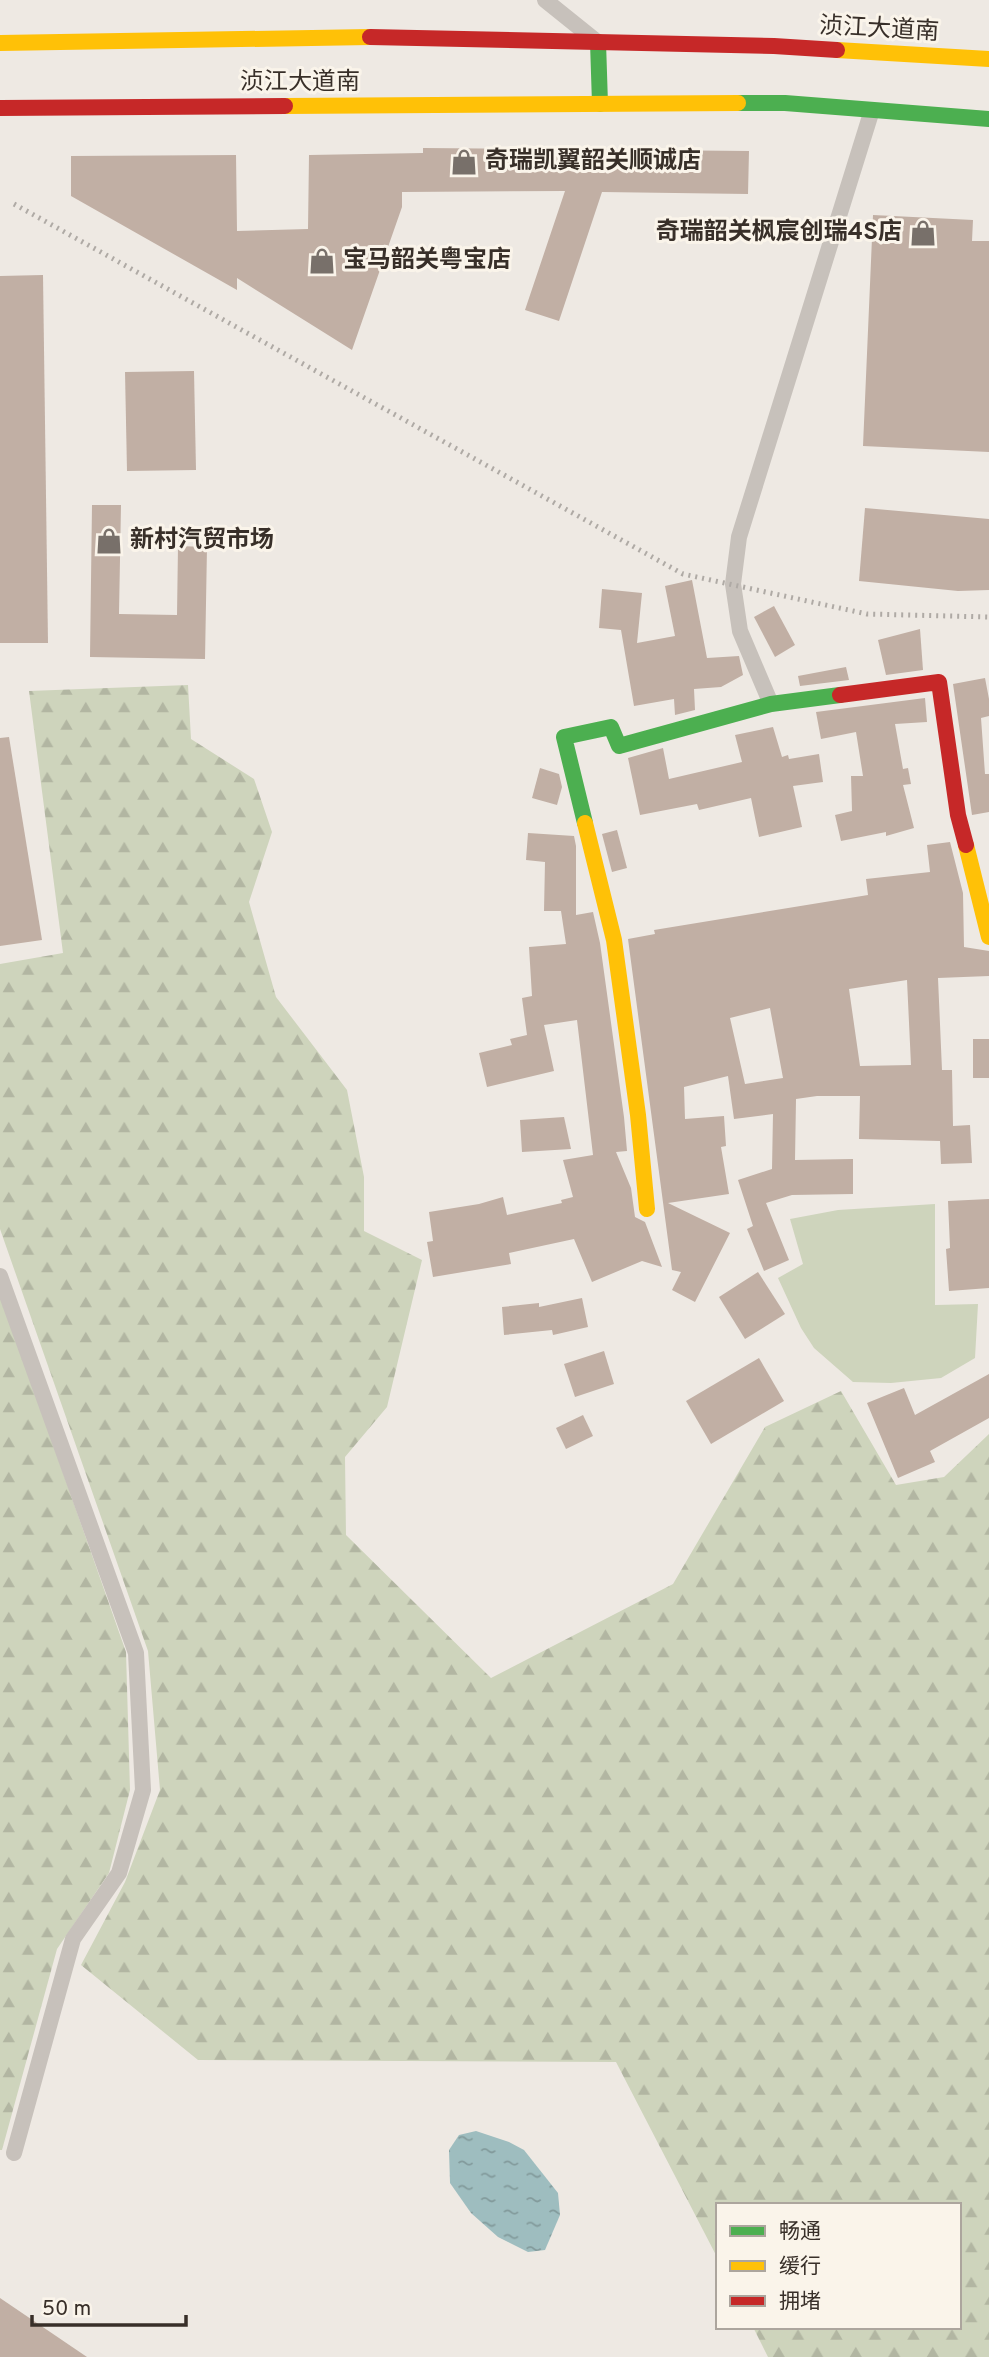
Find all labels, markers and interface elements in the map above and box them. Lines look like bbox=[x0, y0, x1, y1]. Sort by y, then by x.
street label: 浈江大道南 bbox=[818, 12, 940, 48]
street label: 浈江大道南 bbox=[240, 68, 360, 98]
shop icon: 奇瑞凯翼韶关顺诚店 bbox=[449, 147, 479, 177]
place label: 奇瑞凯翼韶关顺诚店 bbox=[485, 147, 701, 177]
place label: 奇瑞韶关枫宸创瑞4S店 bbox=[656, 218, 902, 248]
shop icon: 奇瑞韶关枫宸创瑞4S店 bbox=[908, 218, 938, 248]
shop icon: 宝马韶关粤宝店 bbox=[307, 246, 337, 276]
place label: 宝马韶关粤宝店 bbox=[343, 246, 511, 276]
shop icon: 新村汽贸市场 bbox=[94, 526, 124, 556]
place label: 新村汽贸市场 bbox=[130, 526, 274, 556]
legend bbox=[716, 2203, 961, 2329]
text: 畅通 bbox=[779, 2219, 821, 2246]
text: 缓行 bbox=[779, 2254, 821, 2281]
scale bar bbox=[32, 2284, 186, 2328]
text: 拥堵 bbox=[779, 2289, 821, 2316]
text: 50 m bbox=[42, 2296, 91, 2323]

